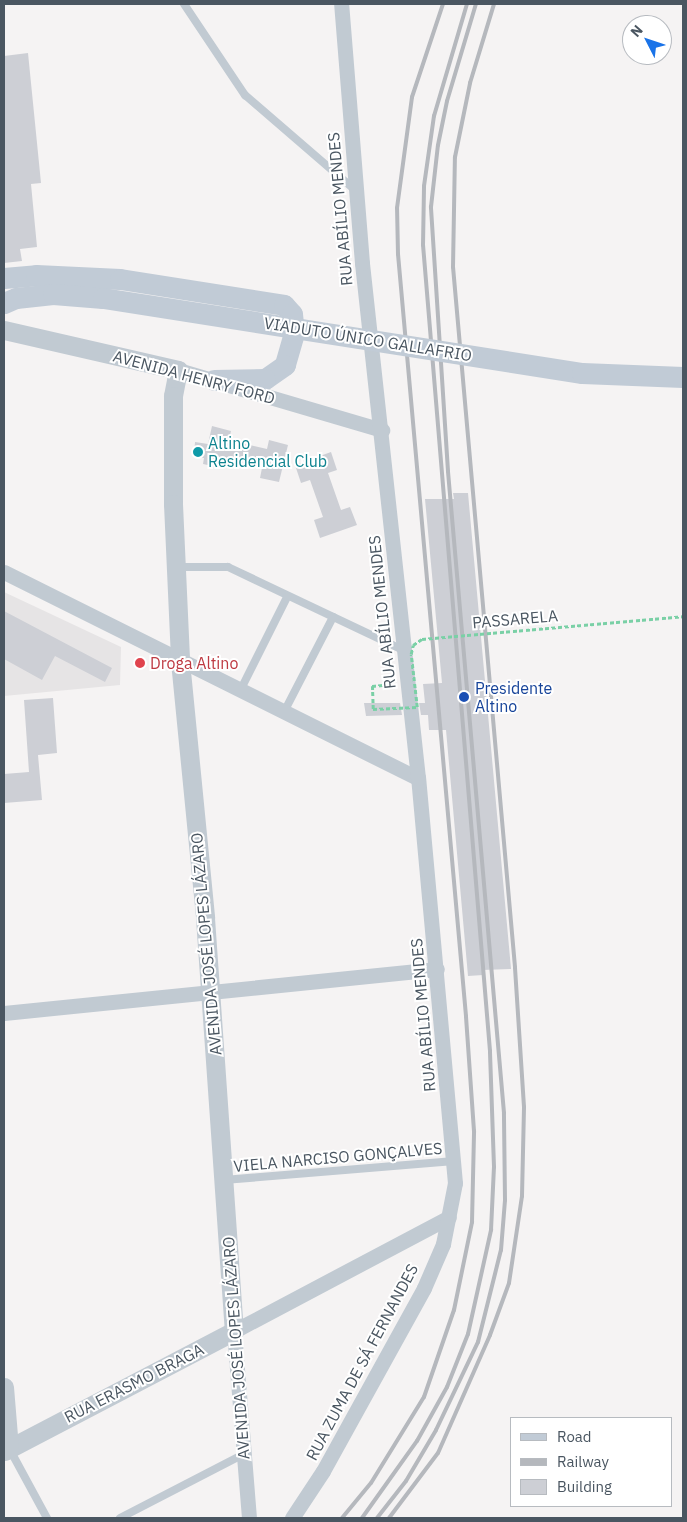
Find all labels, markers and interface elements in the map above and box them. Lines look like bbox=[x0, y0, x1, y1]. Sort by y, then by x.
north arrow bbox=[622, 15, 672, 65]
text: N bbox=[626, 21, 647, 41]
street label: RUA ABÍLIO MENDES bbox=[324, 131, 356, 287]
street label: VIADUTO ÚNICO GALLAFRIO bbox=[263, 313, 473, 365]
street label: AVENIDA HENRY FORD bbox=[111, 346, 277, 408]
place label: Altino Residencial Club bbox=[208, 433, 327, 471]
marker: Altino Residencial Club bbox=[192, 446, 204, 458]
street label: RUA ABÍLIO MENDES bbox=[364, 534, 400, 690]
street label: PASSARELA bbox=[471, 606, 559, 632]
place label: Droga Altino bbox=[150, 653, 238, 673]
marker: Droga Altino bbox=[134, 657, 146, 669]
place label: Presidente Altino bbox=[475, 678, 552, 716]
marker: Presidente Altino bbox=[457, 690, 471, 704]
street label: AVENIDA JOSÉ LOPES LÁZARO bbox=[187, 832, 225, 1056]
street label: RUA ABÍLIO MENDES bbox=[407, 937, 439, 1093]
street label: VIELA NARCISO GONÇALVES bbox=[233, 1138, 443, 1176]
street label: AVENIDA JOSÉ LOPES LÁZARO bbox=[219, 1236, 253, 1460]
street label: RUA ZUMA DE SÁ FERNANDES bbox=[302, 1260, 422, 1464]
street label: RUA ERASMO BRAGA bbox=[61, 1339, 207, 1427]
legend bbox=[510, 1417, 672, 1507]
text: Road bbox=[557, 1427, 592, 1446]
text: Railway bbox=[557, 1452, 609, 1471]
text: Building bbox=[557, 1477, 612, 1496]

